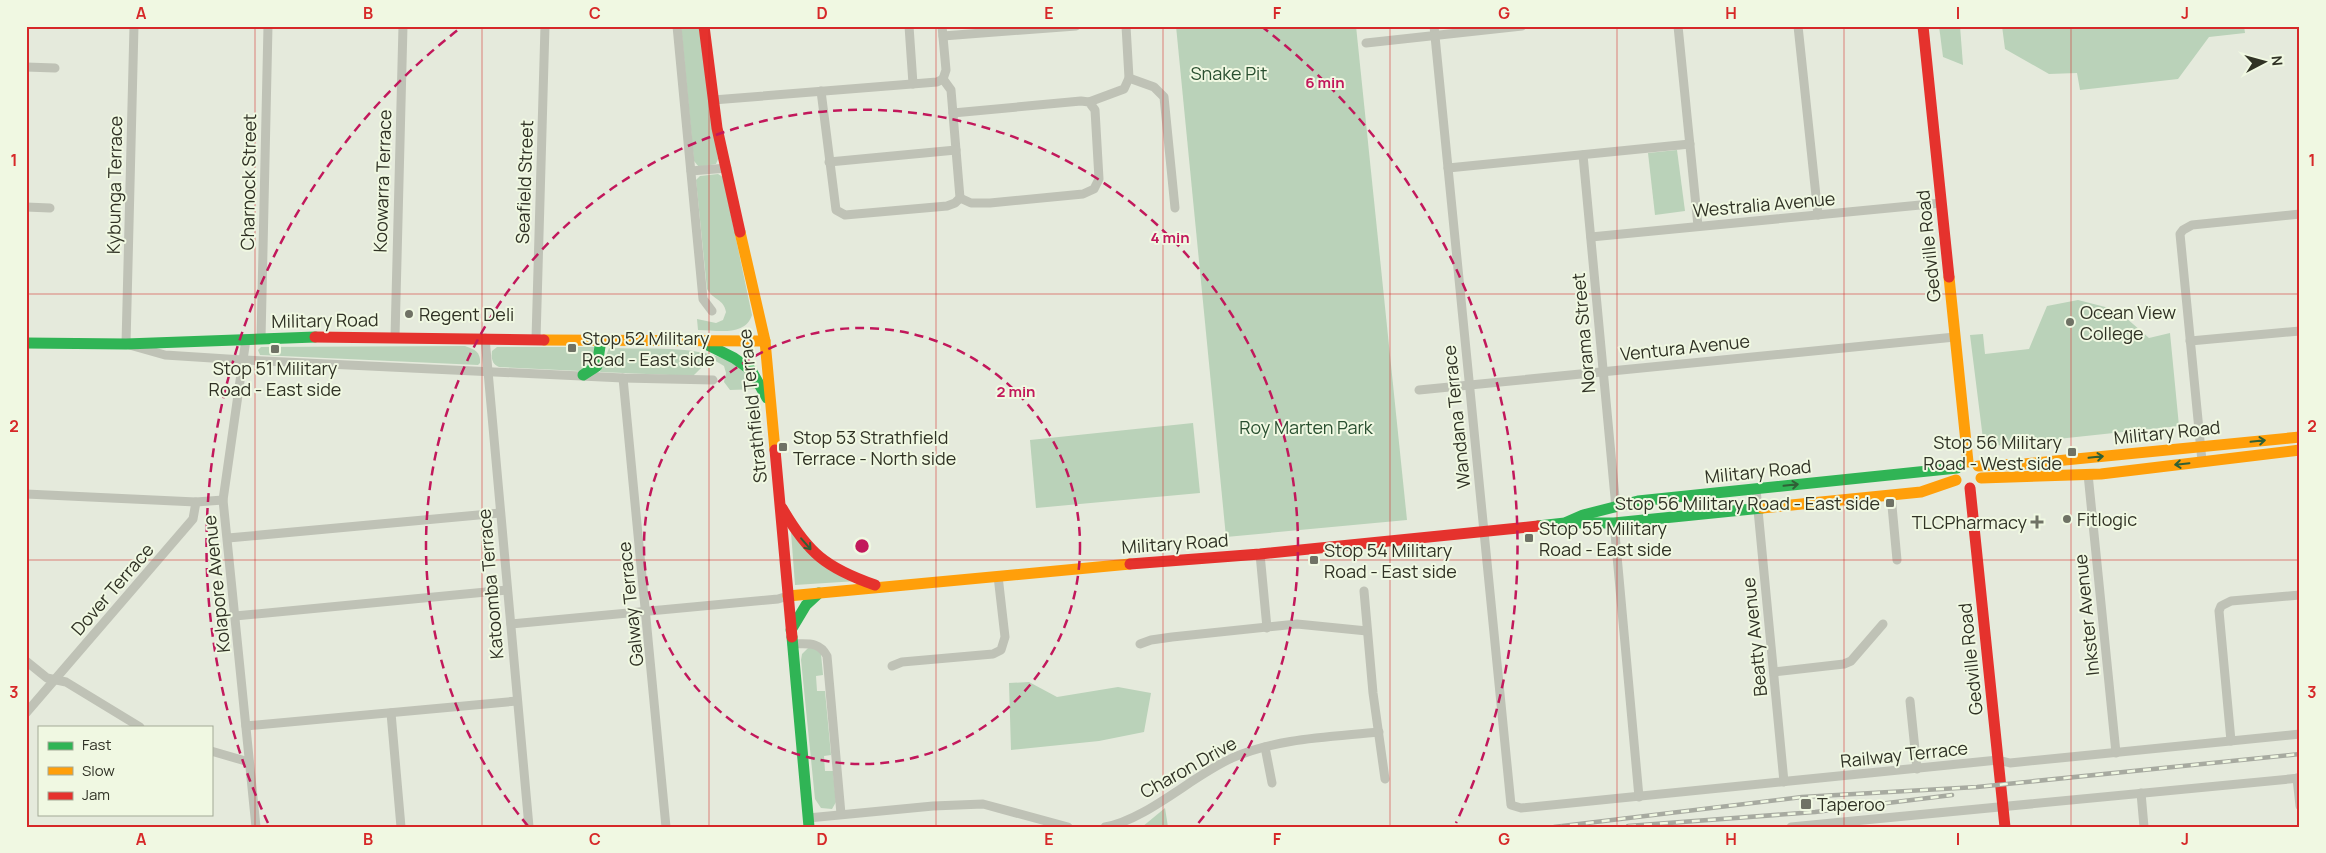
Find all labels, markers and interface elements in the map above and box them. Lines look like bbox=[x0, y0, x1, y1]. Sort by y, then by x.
text: A bbox=[136, 2, 147, 24]
text: B bbox=[363, 2, 373, 24]
text: C bbox=[589, 2, 601, 24]
text: D bbox=[816, 2, 828, 24]
text: E bbox=[1044, 2, 1054, 24]
text: F bbox=[1273, 2, 1282, 24]
text: G bbox=[1498, 2, 1510, 24]
text: H bbox=[1725, 2, 1737, 24]
text: I bbox=[1956, 2, 1960, 24]
text: J bbox=[2181, 2, 2189, 24]
north arrow bbox=[2238, 38, 2288, 88]
text: N bbox=[2267, 55, 2287, 67]
park label: Snake Pit bbox=[1191, 61, 1267, 85]
text: 6 min bbox=[1305, 72, 1345, 93]
street label: Koowarra Terrace bbox=[368, 109, 396, 253]
street label: Charnock Street bbox=[235, 113, 261, 251]
street label: Kybunga Terrace bbox=[101, 116, 127, 254]
street label: Seafield Street bbox=[510, 120, 538, 244]
text: 1 bbox=[10, 149, 18, 171]
text: 1 bbox=[2308, 149, 2316, 171]
street label: Westralia Avenue bbox=[1692, 186, 1836, 222]
street label: Gedville Road bbox=[1910, 189, 1946, 303]
text: 4 min bbox=[1150, 227, 1190, 248]
street label: Norama Street bbox=[1566, 272, 1600, 394]
place label: Ocean View College bbox=[2080, 300, 2176, 345]
place label: Regent Deli bbox=[419, 302, 514, 326]
street label: Military Road bbox=[271, 307, 379, 333]
marker: Regent Deli bbox=[403, 308, 415, 320]
marker: Ocean View College bbox=[2064, 316, 2076, 328]
place label: Stop 52 Military Road - East side bbox=[582, 326, 715, 371]
street label: Strathfield Terrace bbox=[732, 328, 772, 484]
street label: Ventura Avenue bbox=[1619, 328, 1751, 366]
marker: Stop 52 Military Road - East side bbox=[566, 342, 578, 354]
marker: Stop 51 Military Road - East side bbox=[269, 343, 281, 355]
street label: Wandana Terrace bbox=[1437, 344, 1475, 490]
place label: Stop 51 Military Road - East side bbox=[209, 356, 341, 401]
text: 2 min bbox=[996, 381, 1036, 402]
street label: Military Road bbox=[2112, 414, 2222, 450]
text: 2 bbox=[9, 415, 19, 437]
park label: Roy Marten Park bbox=[1239, 415, 1374, 439]
text: 2 bbox=[2307, 415, 2317, 437]
place label: Stop 53 Strathfield Terrace - North side bbox=[793, 425, 956, 470]
place label: Stop 56 Military Road - West side bbox=[1923, 430, 2063, 475]
one-way arrow bbox=[2250, 436, 2266, 446]
marker: Stop 53 Strathfield Terrace - North side bbox=[777, 441, 789, 453]
marker: Stop 56 Military Road - West side bbox=[2066, 446, 2078, 458]
one-way arrow bbox=[2088, 452, 2104, 462]
street label: Military Road bbox=[1703, 453, 1813, 489]
one-way arrow bbox=[2174, 459, 2190, 469]
one-way arrow bbox=[1783, 480, 1799, 490]
place label: Stop 56 Military Road - East side bbox=[1615, 491, 1880, 515]
marker: Stop 56 Military Road - East side bbox=[1884, 497, 1896, 509]
place label: Fitlogic bbox=[2077, 507, 2137, 531]
street label: Katoomba Terrace bbox=[471, 508, 509, 660]
place label: TLCPharmacy bbox=[1912, 510, 2027, 534]
marker: Fitlogic bbox=[2061, 513, 2073, 525]
street label: Kolapore Avenue bbox=[197, 514, 235, 654]
place label: Stop 55 Military Road - East side bbox=[1539, 516, 1672, 561]
marker: TLCPharmacy bbox=[2031, 516, 2043, 528]
street label: Military Road bbox=[1121, 527, 1229, 559]
marker: Stop 55 Military Road - East side bbox=[1523, 532, 1535, 544]
centre of rings bbox=[853, 537, 871, 555]
street label: Dover Terrace bbox=[65, 538, 159, 640]
one-way arrow bbox=[800, 538, 812, 551]
place label: Stop 54 Military Road - East side bbox=[1324, 538, 1457, 583]
street label: Galway Terrace bbox=[612, 540, 648, 668]
street label: Inkster Avenue bbox=[2068, 553, 2104, 677]
marker: Stop 54 Military Road - East side bbox=[1308, 554, 1320, 566]
street label: Beatty Avenue bbox=[1736, 576, 1772, 698]
street label: Gedville Road bbox=[1952, 602, 1988, 716]
text: 3 bbox=[9, 681, 19, 703]
text: 3 bbox=[2307, 681, 2317, 703]
legend bbox=[38, 726, 212, 816]
street label: Charon Drive bbox=[1135, 731, 1241, 803]
text: Fast bbox=[82, 734, 111, 755]
street label: Railway Terrace bbox=[1839, 735, 1969, 773]
text: Slow bbox=[82, 760, 115, 781]
text: Jam bbox=[82, 784, 110, 805]
place label: Taperoo bbox=[1817, 792, 1885, 816]
marker: Taperoo bbox=[1799, 797, 1813, 811]
text: A bbox=[136, 828, 147, 850]
text: B bbox=[363, 828, 373, 850]
text: C bbox=[589, 828, 601, 850]
text: D bbox=[816, 828, 828, 850]
text: E bbox=[1044, 828, 1054, 850]
text: F bbox=[1273, 828, 1282, 850]
text: G bbox=[1498, 828, 1510, 850]
text: H bbox=[1725, 828, 1737, 850]
text: I bbox=[1956, 828, 1960, 850]
text: J bbox=[2181, 828, 2189, 850]

